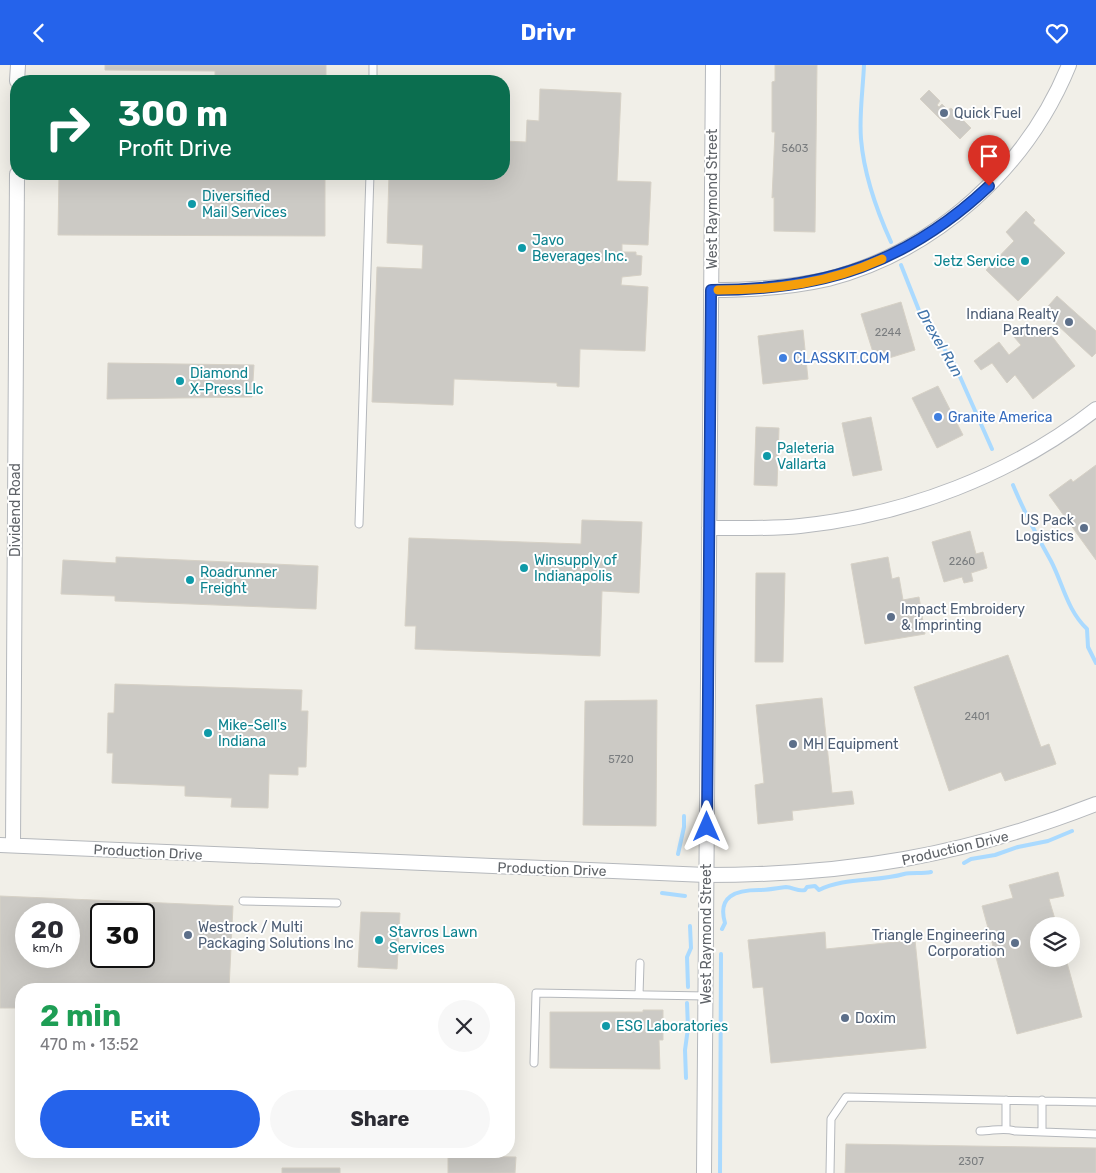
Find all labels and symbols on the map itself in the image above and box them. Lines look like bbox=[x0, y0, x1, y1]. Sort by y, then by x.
place label: Quick Fuel bbox=[954, 105, 1021, 122]
marker: Quick Fuel bbox=[938, 107, 950, 119]
street label: West Raymond Street bbox=[704, 128, 721, 269]
pin bbox=[968, 135, 1010, 186]
house number: 5603 bbox=[782, 142, 809, 155]
place label: Diversified Mail Services bbox=[202, 188, 287, 221]
marker: Diversified Mail Services bbox=[186, 198, 198, 210]
place label: Javo Beverages Inc. bbox=[532, 232, 628, 265]
marker: Javo Beverages Inc. bbox=[516, 242, 528, 254]
place label: Jetz Service bbox=[934, 253, 1015, 270]
marker: Jetz Service bbox=[1019, 255, 1031, 267]
water label: Drexel Run bbox=[913, 306, 967, 380]
place label: Indiana Realty Partners bbox=[966, 306, 1059, 339]
marker: Indiana Realty Partners bbox=[1063, 316, 1075, 328]
house number: 2244 bbox=[875, 326, 901, 339]
place label: CLASSKIT.COM bbox=[793, 350, 890, 367]
marker: CLASSKIT.COM bbox=[777, 352, 789, 364]
place label: Diamond X-Press Llc bbox=[190, 365, 264, 398]
marker: Diamond X-Press Llc bbox=[174, 375, 186, 387]
place label: Granite America bbox=[948, 409, 1053, 426]
marker: Granite America bbox=[932, 411, 944, 423]
place label: Paleteria Vallarta bbox=[777, 440, 835, 473]
marker: Paleteria Vallarta bbox=[761, 450, 773, 462]
street label: Dividend Road bbox=[7, 463, 24, 557]
place label: US Pack Logistics bbox=[1016, 512, 1075, 545]
marker: US Pack Logistics bbox=[1078, 522, 1090, 534]
place label: Winsupply of Indianapolis bbox=[534, 552, 617, 585]
house number: 2260 bbox=[949, 555, 975, 568]
marker: Winsupply of Indianapolis bbox=[518, 562, 530, 574]
place label: Roadrunner Freight bbox=[200, 564, 278, 597]
marker: Roadrunner Freight bbox=[184, 574, 196, 586]
place label: Impact Embroidery & Imprinting bbox=[901, 601, 1025, 634]
marker: Impact Embroidery & Imprinting bbox=[885, 611, 897, 623]
house number: 2401 bbox=[965, 710, 989, 723]
place label: Mike-Sell's Indiana bbox=[218, 717, 287, 750]
marker: Mike-Sell's Indiana bbox=[202, 727, 214, 739]
place label: MH Equipment bbox=[803, 736, 899, 753]
marker: MH Equipment bbox=[787, 738, 799, 750]
house number: 5720 bbox=[608, 753, 634, 766]
position arrow bbox=[680, 800, 732, 852]
street label: Production Drive bbox=[900, 828, 1010, 869]
street label: Production Drive bbox=[93, 841, 203, 864]
street label: Production Drive bbox=[497, 859, 607, 880]
street label: West Raymond Street bbox=[698, 863, 715, 1004]
speed limit sign: 30 bbox=[90, 903, 155, 968]
place label: Westrock / Multi Packaging Solutions Inc bbox=[198, 919, 354, 952]
place label: Stavros Lawn Services bbox=[389, 924, 478, 957]
place label: Triangle Engineering Corporation bbox=[872, 927, 1005, 960]
marker: Westrock / Multi Packaging Solutions Inc bbox=[182, 929, 194, 941]
marker: Stavros Lawn Services bbox=[373, 934, 385, 946]
marker: Triangle Engineering Corporation bbox=[1009, 937, 1021, 949]
place label: Doxim bbox=[855, 1010, 896, 1027]
marker: Doxim bbox=[839, 1012, 851, 1024]
place label: ESG Laboratories bbox=[616, 1018, 728, 1035]
marker: ESG Laboratories bbox=[600, 1020, 612, 1032]
house number: 2307 bbox=[958, 1155, 984, 1168]

